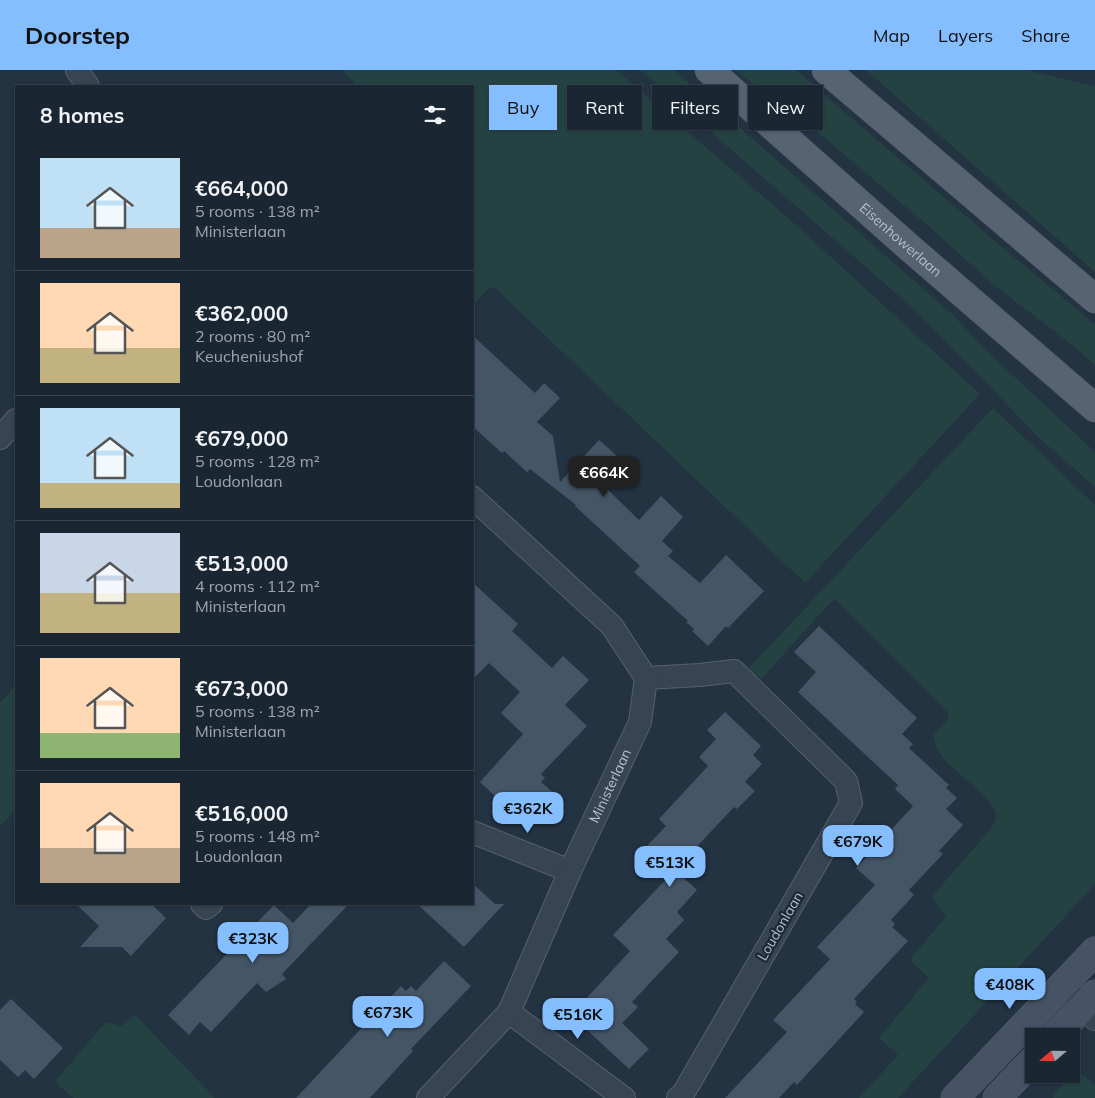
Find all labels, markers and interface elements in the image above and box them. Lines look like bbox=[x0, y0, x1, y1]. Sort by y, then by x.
text: Doorstep bbox=[25, 20, 130, 50]
text: Map bbox=[873, 24, 910, 47]
text: Layers bbox=[938, 24, 993, 47]
text: Share bbox=[1021, 24, 1070, 47]
chip: Buy bbox=[489, 85, 557, 130]
chip: Rent bbox=[567, 85, 642, 130]
chip: Filters bbox=[652, 85, 738, 130]
chip: New bbox=[748, 85, 823, 130]
icon: filters bbox=[421, 101, 449, 129]
text: 8 homes bbox=[40, 102, 124, 128]
text: €664,000 bbox=[195, 175, 288, 201]
icon: home bbox=[80, 178, 140, 238]
street label: Eisenhowerlaan bbox=[856, 199, 946, 281]
text: 5 rooms · 138 m² bbox=[195, 201, 320, 221]
text: Ministerlaan bbox=[195, 221, 286, 241]
text: €362,000 bbox=[195, 300, 288, 326]
icon: home bbox=[80, 303, 140, 363]
text: 2 rooms · 80 m² bbox=[195, 326, 310, 346]
text: Keucheniushof bbox=[195, 346, 303, 366]
text: €679,000 bbox=[195, 425, 288, 451]
icon: home bbox=[80, 428, 140, 488]
text: 5 rooms · 128 m² bbox=[195, 451, 320, 471]
pin: €664K bbox=[569, 456, 639, 498]
text: €664K bbox=[579, 462, 629, 482]
text: Loudonlaan bbox=[195, 471, 283, 491]
text: €513,000 bbox=[195, 550, 288, 576]
icon: home bbox=[80, 553, 140, 613]
text: 4 rooms · 112 m² bbox=[195, 576, 320, 596]
text: Ministerlaan bbox=[195, 596, 286, 616]
text: €673,000 bbox=[195, 675, 288, 701]
icon: home bbox=[80, 678, 140, 738]
text: 5 rooms · 138 m² bbox=[195, 701, 320, 721]
text: Ministerlaan bbox=[195, 721, 286, 741]
street label: Ministerlaan bbox=[585, 746, 635, 826]
pin: €362K bbox=[493, 792, 563, 834]
text: €362K bbox=[503, 798, 553, 818]
text: €516,000 bbox=[195, 800, 288, 826]
icon: home bbox=[80, 803, 140, 863]
pin: €679K bbox=[823, 824, 893, 867]
text: 5 rooms · 148 m² bbox=[195, 826, 320, 846]
text: €679K bbox=[833, 831, 883, 851]
text: Loudonlaan bbox=[195, 846, 283, 866]
pin: €513K bbox=[635, 846, 705, 888]
text: €513K bbox=[645, 852, 695, 872]
street label: Loudonlaan bbox=[753, 888, 807, 964]
pin: €323K bbox=[218, 922, 288, 964]
text: €323K bbox=[228, 928, 278, 948]
pin: €408K bbox=[975, 968, 1045, 1010]
text: €408K bbox=[985, 974, 1035, 994]
pin: €673K bbox=[353, 996, 423, 1038]
pin: €516K bbox=[543, 998, 613, 1040]
text: €673K bbox=[363, 1002, 413, 1022]
text: €516K bbox=[553, 1004, 603, 1024]
north arrow bbox=[1025, 1028, 1080, 1082]
map controls bbox=[1025, 1028, 1080, 1083]

